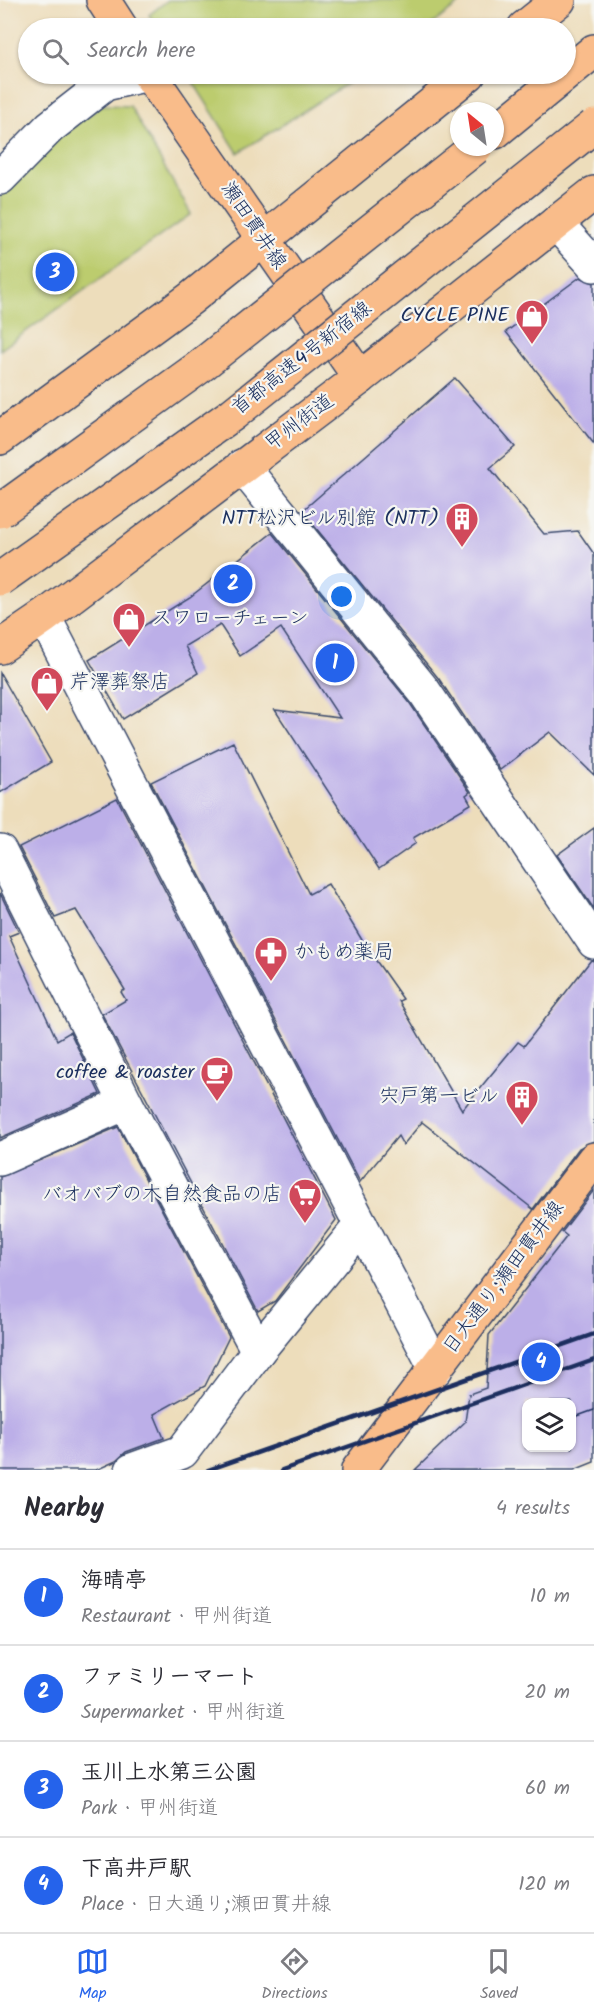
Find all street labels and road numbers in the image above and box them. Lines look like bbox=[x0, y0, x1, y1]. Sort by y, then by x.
street label: 瀬田貫井線 bbox=[212, 176, 294, 276]
street label: 首都高速4号新宿線 bbox=[225, 294, 379, 424]
street label: 甲州街道 bbox=[258, 386, 342, 460]
street label: 日大通り;瀬田貫井線 bbox=[435, 1194, 573, 1362]

